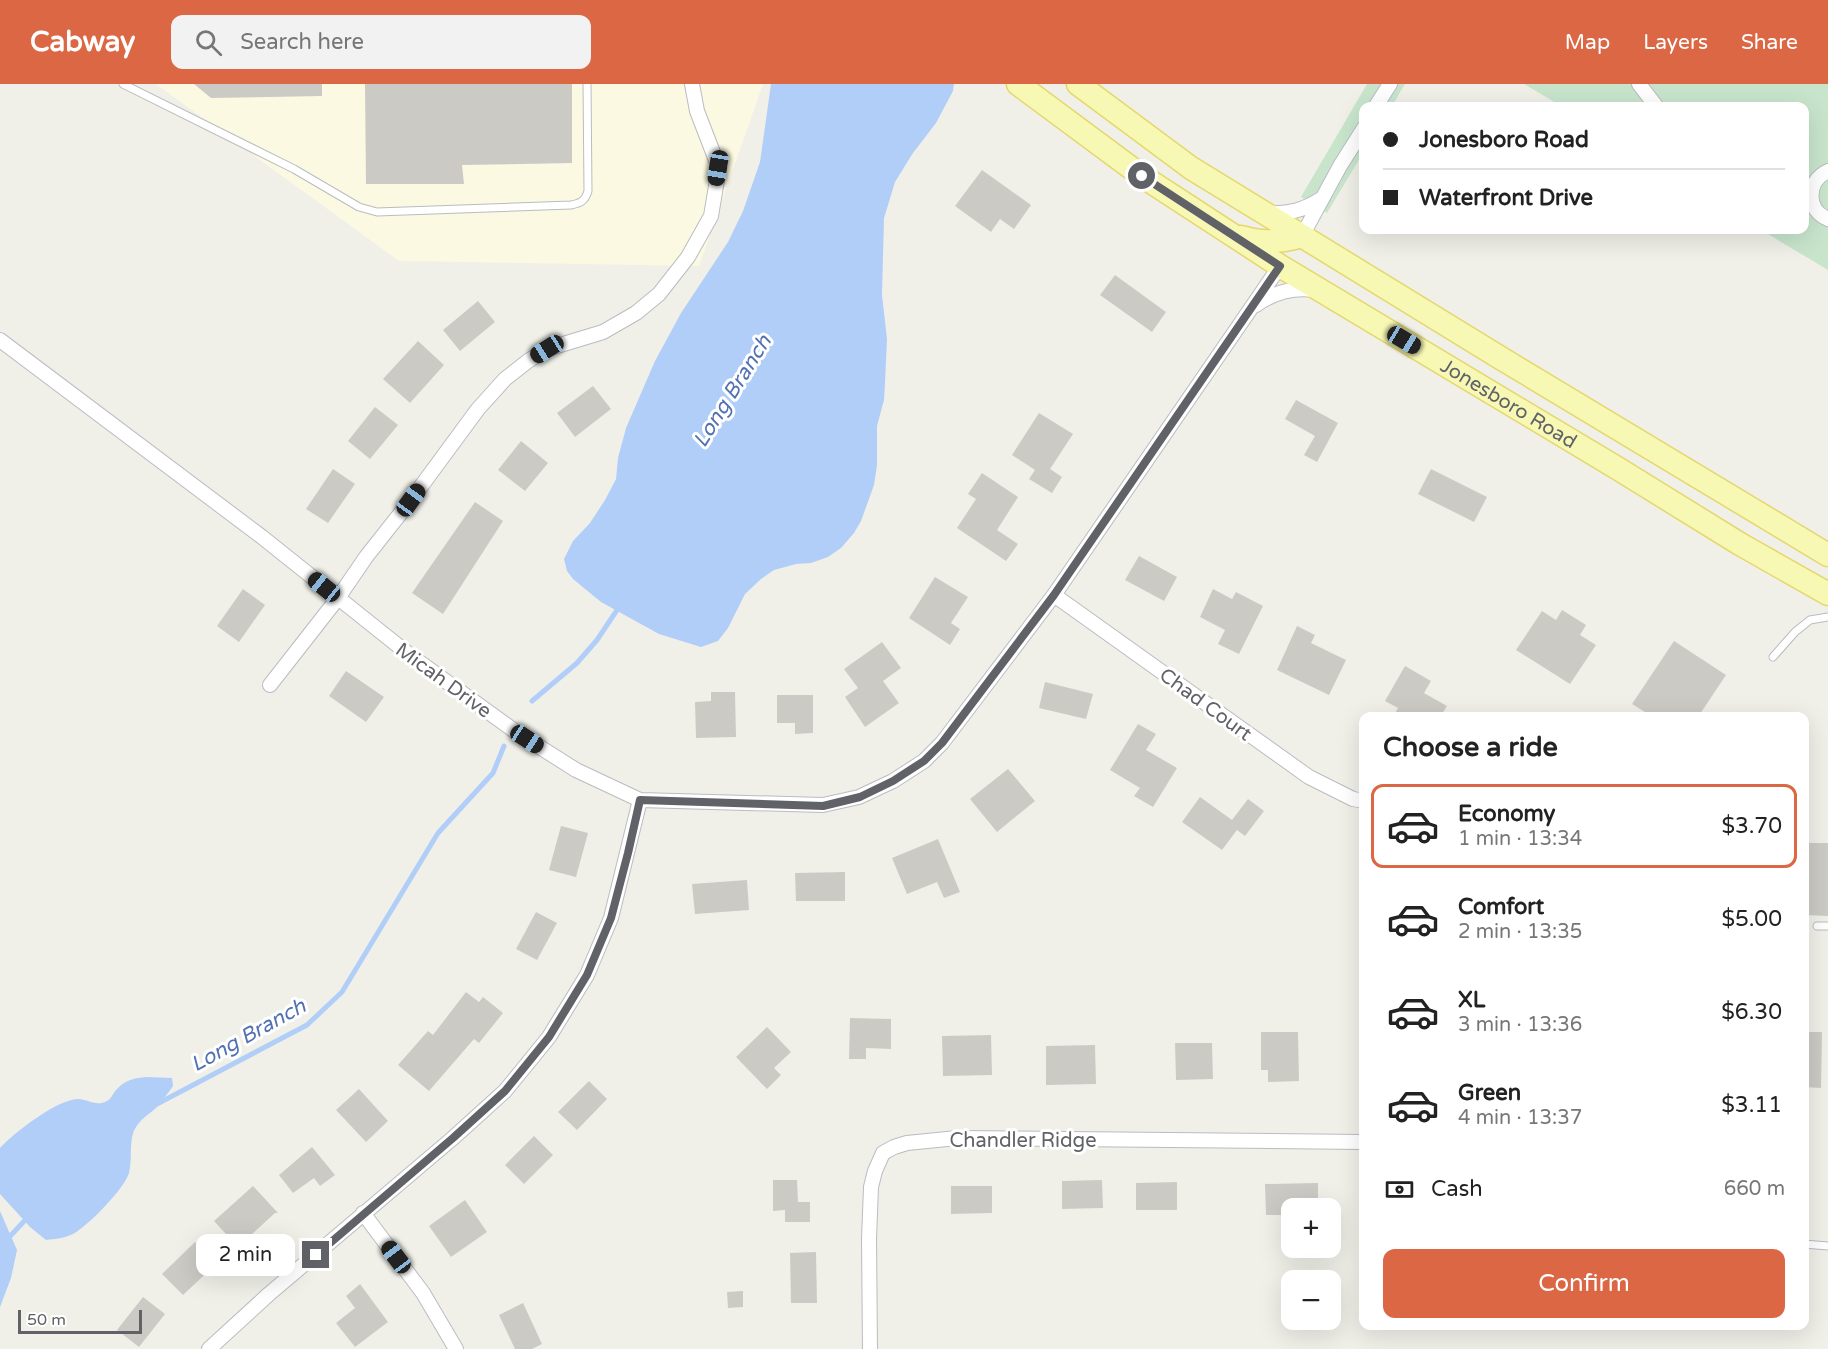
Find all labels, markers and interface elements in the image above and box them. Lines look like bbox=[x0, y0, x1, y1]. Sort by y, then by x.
search box bbox=[171, 15, 591, 69]
text: Cabway bbox=[30, 25, 135, 59]
icon: search bbox=[192, 26, 225, 59]
text: Search here bbox=[240, 29, 364, 55]
text: Map bbox=[1565, 30, 1610, 55]
text: Layers bbox=[1643, 30, 1708, 55]
text: Share bbox=[1741, 30, 1798, 55]
text: Jonesboro Road bbox=[1419, 127, 1589, 153]
car bbox=[706, 149, 730, 187]
route start bbox=[1128, 162, 1155, 189]
text: Waterfront Drive bbox=[1419, 185, 1593, 211]
car bbox=[1384, 323, 1424, 357]
water label: Long Branch bbox=[688, 330, 777, 452]
car bbox=[527, 332, 567, 366]
street label: Jonesboro Road bbox=[1436, 354, 1581, 454]
car bbox=[393, 480, 429, 520]
car bbox=[304, 569, 344, 605]
street label: Micah Drive bbox=[391, 638, 496, 724]
street label: Chad Court bbox=[1155, 663, 1257, 747]
car bbox=[507, 722, 547, 756]
text: Choose a ride bbox=[1383, 731, 1558, 764]
icon: car bbox=[1386, 799, 1440, 853]
text: Economy bbox=[1458, 801, 1555, 827]
text: $3.70 bbox=[1721, 813, 1782, 839]
text: 1 min · 13:34 bbox=[1458, 827, 1582, 851]
icon: car bbox=[1386, 892, 1440, 946]
text: Comfort bbox=[1458, 894, 1544, 920]
text: $5.00 bbox=[1721, 906, 1782, 932]
text: 2 min · 13:35 bbox=[1458, 920, 1582, 944]
icon: car bbox=[1386, 985, 1440, 1039]
text: XL bbox=[1458, 987, 1485, 1013]
water label: Long Branch bbox=[186, 993, 311, 1077]
text: $6.30 bbox=[1721, 999, 1782, 1025]
text: 3 min · 13:36 bbox=[1458, 1013, 1582, 1037]
icon: car bbox=[1386, 1078, 1440, 1132]
text: Green bbox=[1458, 1080, 1521, 1106]
text: $3.11 bbox=[1721, 1092, 1782, 1118]
text: 4 min · 13:37 bbox=[1458, 1106, 1582, 1130]
street label: Chandler Ridge bbox=[949, 1129, 1097, 1153]
icon: cash bbox=[1383, 1173, 1416, 1206]
text: Cash bbox=[1431, 1176, 1483, 1202]
text: 660 m bbox=[1724, 1177, 1785, 1201]
map controls bbox=[1281, 1198, 1341, 1330]
button: + bbox=[1281, 1198, 1341, 1258]
callout: 2 min bbox=[196, 1234, 295, 1276]
car bbox=[378, 1237, 414, 1277]
route end bbox=[302, 1241, 329, 1268]
text: 2 min bbox=[219, 1243, 272, 1267]
button: Confirm bbox=[1383, 1249, 1785, 1318]
button: − bbox=[1281, 1270, 1341, 1330]
scale bar bbox=[18, 1307, 142, 1334]
text: 50 m bbox=[27, 1310, 66, 1330]

